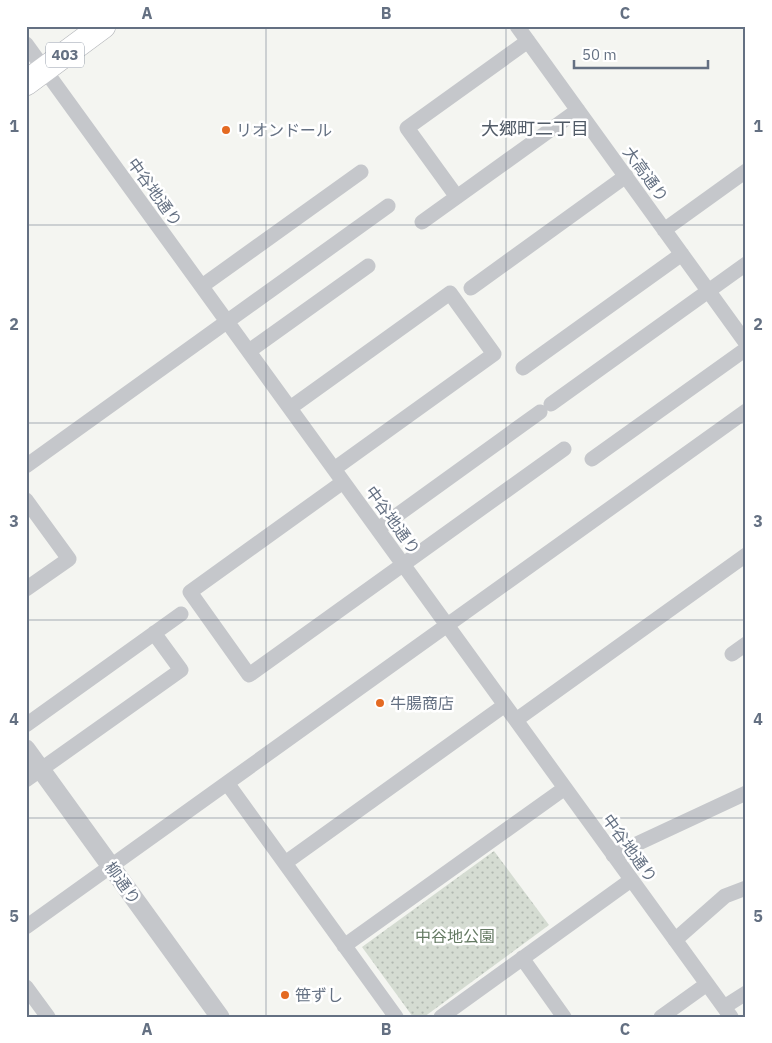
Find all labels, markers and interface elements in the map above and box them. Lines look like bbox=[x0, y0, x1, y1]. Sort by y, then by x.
text: A bbox=[142, 3, 153, 23]
text: B bbox=[381, 3, 392, 23]
text: C bbox=[620, 3, 630, 23]
scale bar bbox=[574, 38, 708, 70]
road number: 403 bbox=[46, 42, 84, 68]
text: 50 m bbox=[582, 45, 617, 64]
text: 1 bbox=[9, 116, 19, 136]
text: 1 bbox=[753, 116, 763, 136]
district label: 大郷町二丁目 bbox=[481, 117, 589, 140]
place label: リオンドール bbox=[236, 120, 332, 140]
marker: リオンドール bbox=[220, 124, 232, 136]
street label: 大高通り bbox=[619, 142, 673, 206]
street label: 中谷地通り bbox=[123, 154, 187, 230]
text: 2 bbox=[9, 314, 19, 334]
text: 2 bbox=[753, 314, 763, 334]
street label: 中谷地通り bbox=[361, 482, 425, 558]
text: 3 bbox=[9, 511, 19, 531]
text: 3 bbox=[753, 511, 763, 531]
place label: 牛腸商店 bbox=[390, 693, 454, 713]
marker: 牛腸商店 bbox=[374, 697, 386, 709]
text: 4 bbox=[9, 709, 19, 729]
text: 4 bbox=[753, 709, 763, 729]
street label: 中谷地通り bbox=[598, 810, 662, 886]
street label: 柳通り bbox=[101, 858, 145, 908]
text: 5 bbox=[9, 906, 19, 926]
text: 5 bbox=[753, 906, 763, 926]
park label: 中谷地公園 bbox=[415, 926, 495, 946]
place label: 笹ずし bbox=[295, 985, 343, 1005]
marker: 笹ずし bbox=[279, 989, 291, 1001]
text: A bbox=[142, 1019, 153, 1039]
text: B bbox=[381, 1019, 392, 1039]
text: C bbox=[620, 1019, 630, 1039]

